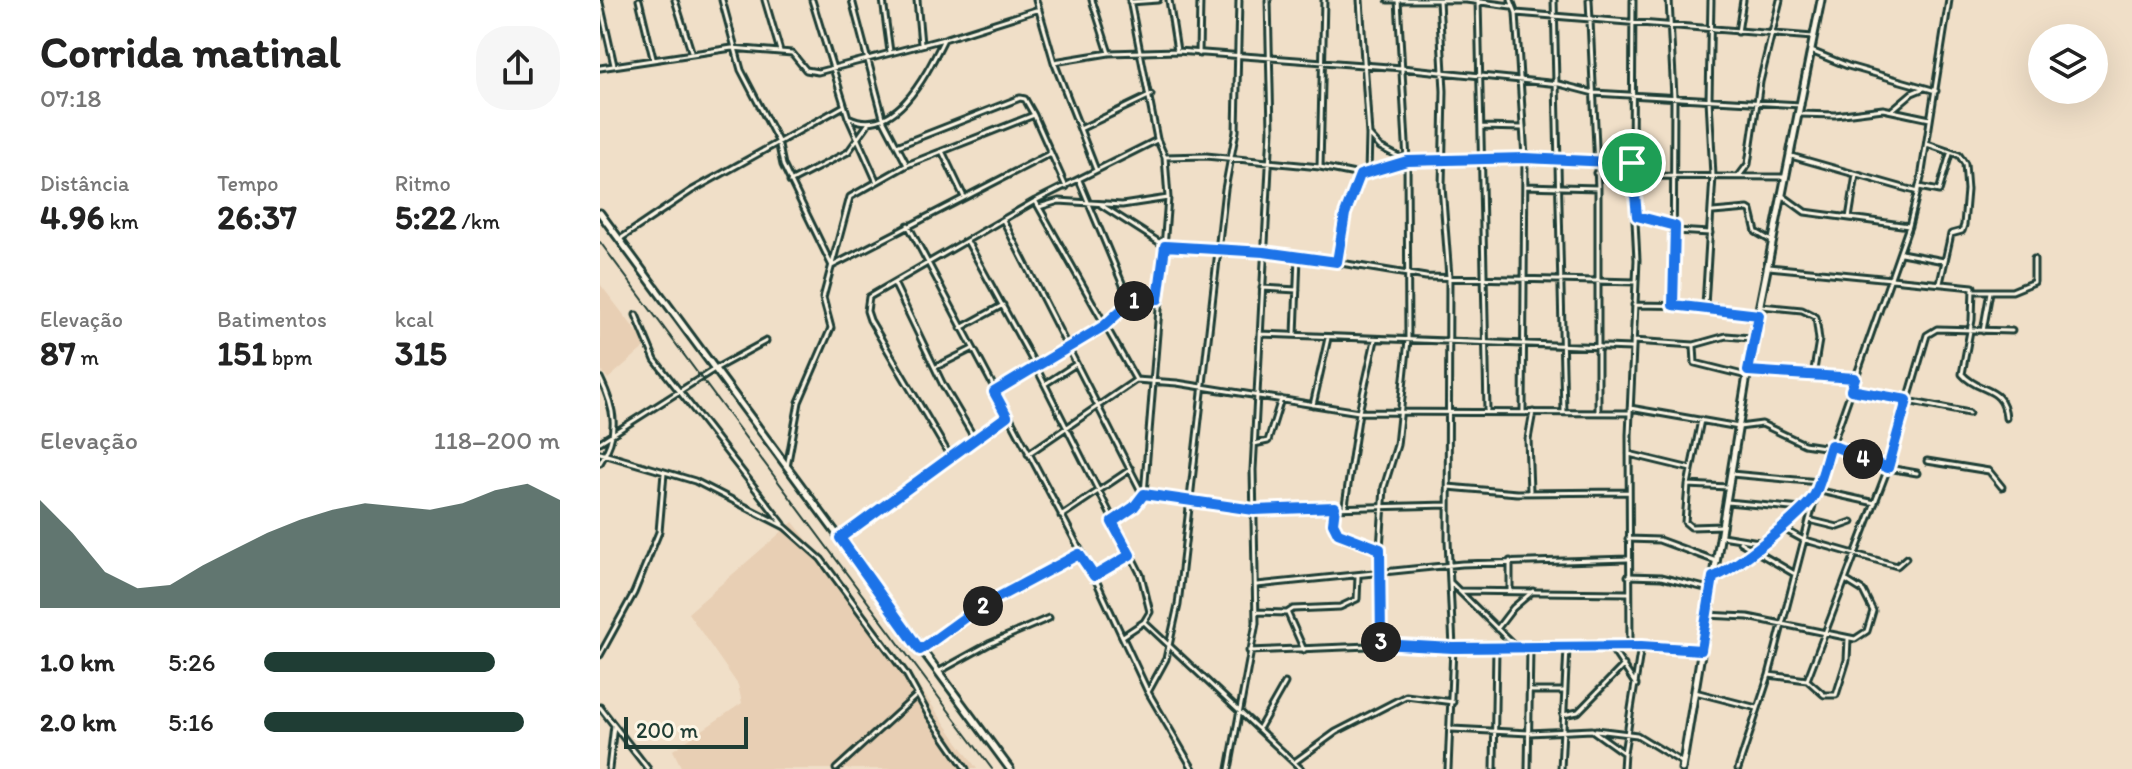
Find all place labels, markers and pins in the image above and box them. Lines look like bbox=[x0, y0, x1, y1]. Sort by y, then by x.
pin bbox=[1598, 129, 1666, 197]
pin: 1 bbox=[1114, 281, 1154, 321]
pin: 4 bbox=[1843, 439, 1883, 479]
pin: 2 bbox=[963, 586, 1003, 626]
pin: 3 bbox=[1361, 622, 1401, 662]

